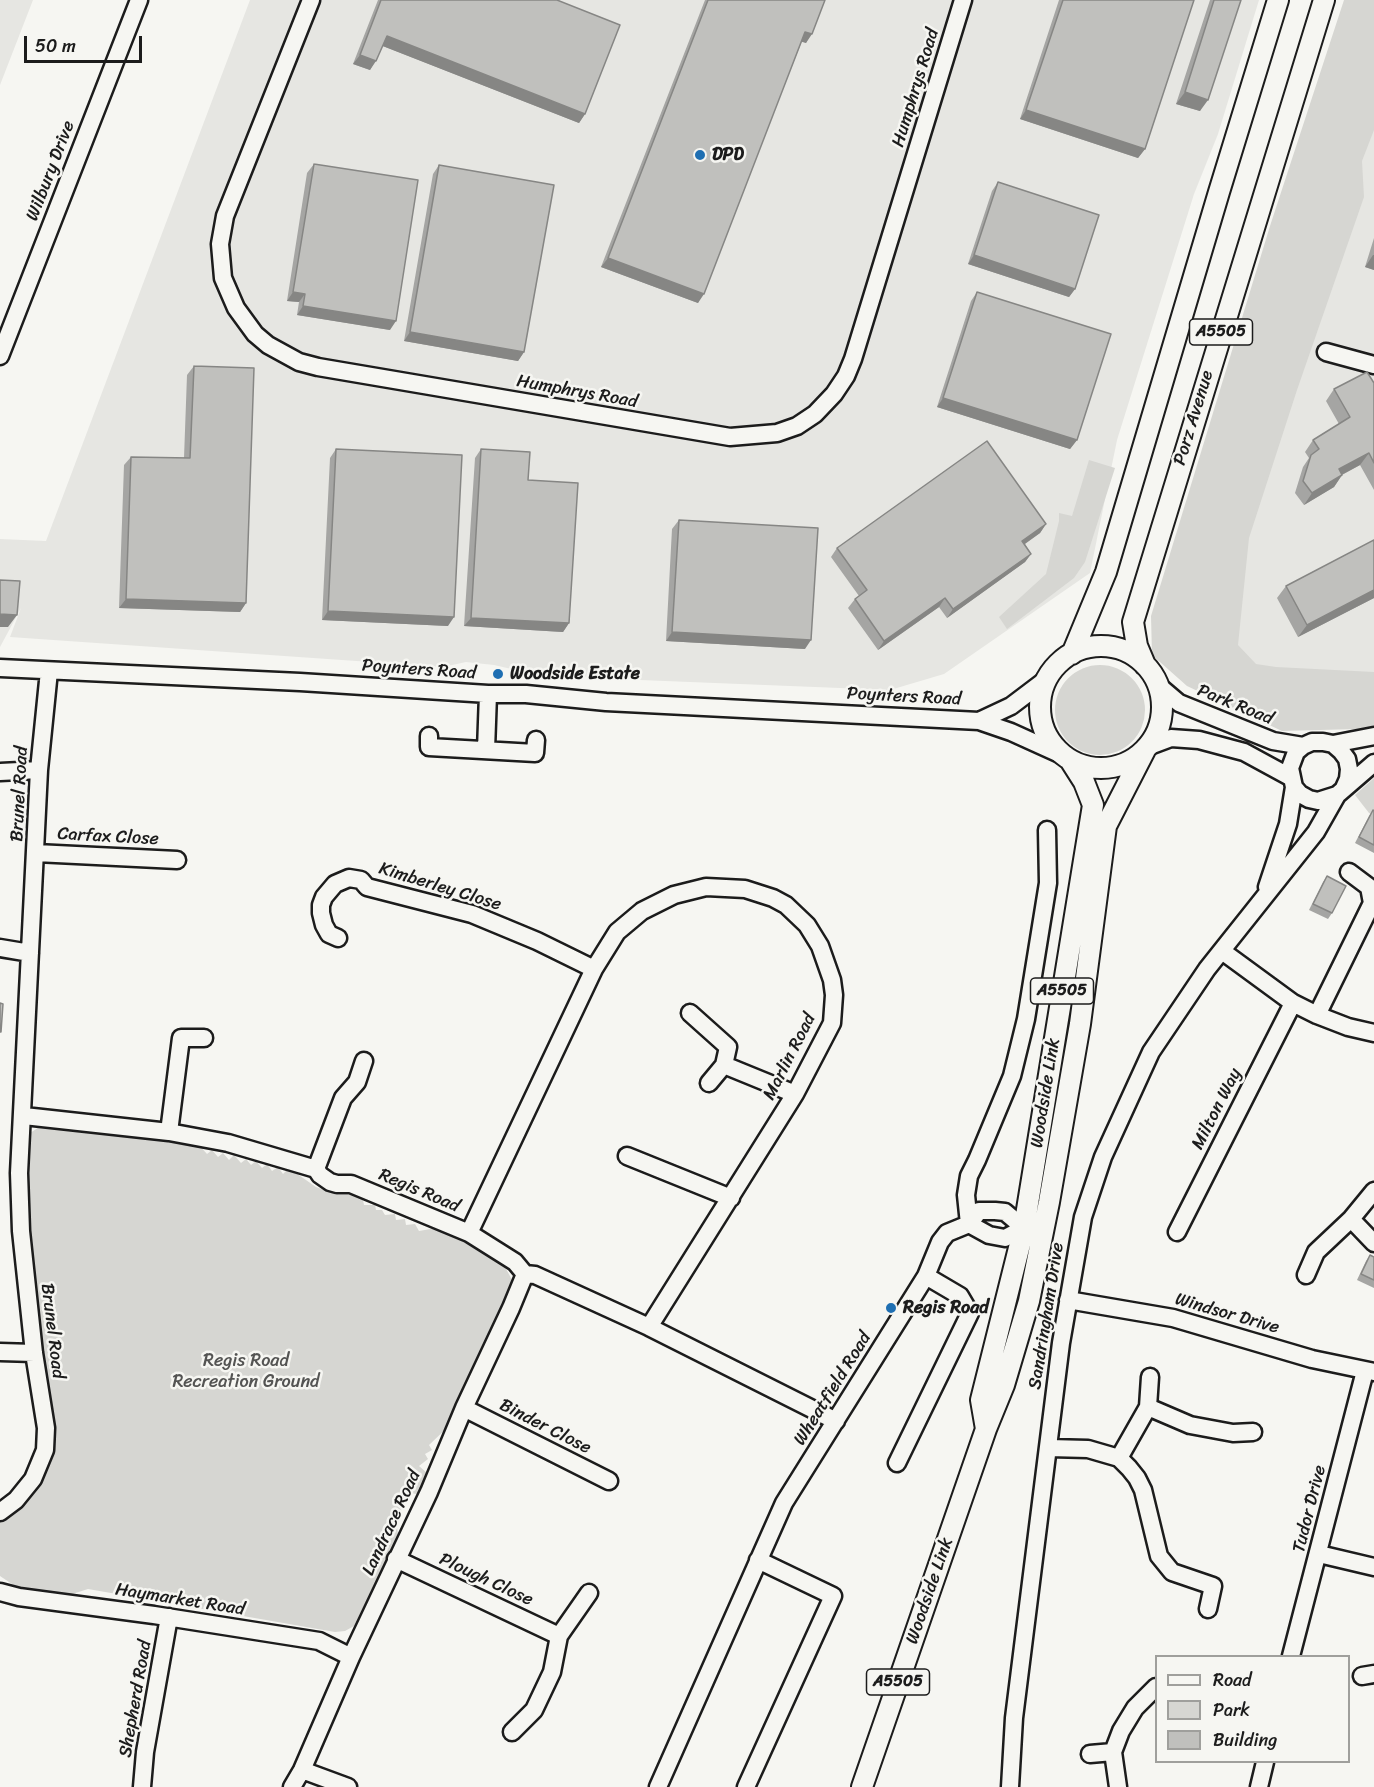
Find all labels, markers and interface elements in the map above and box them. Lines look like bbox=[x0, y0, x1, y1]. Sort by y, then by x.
scale bar bbox=[27, 24, 146, 62]
street label: Humphrys Road bbox=[888, 26, 944, 150]
text: 50 m bbox=[35, 30, 76, 62]
street label: Wilbury Drive bbox=[22, 118, 80, 224]
place label: DPD bbox=[712, 144, 744, 166]
marker: DPD bbox=[693, 148, 707, 162]
road number: A5505 bbox=[1190, 319, 1252, 345]
street label: Porz Avenue bbox=[1169, 368, 1219, 468]
street label: Humphrys Road bbox=[515, 371, 639, 413]
street label: Poynters Road bbox=[361, 655, 477, 685]
place label: Woodside Estate bbox=[510, 663, 640, 685]
marker: Woodside Estate bbox=[491, 667, 505, 681]
street label: Park Road bbox=[1194, 680, 1276, 730]
street label: Poynters Road bbox=[846, 683, 962, 711]
street label: Brunel Road bbox=[7, 746, 33, 842]
street label: Carfax Close bbox=[57, 824, 159, 850]
street label: Kimberley Close bbox=[376, 858, 504, 916]
road number: A5505 bbox=[1030, 978, 1094, 1004]
street label: Marlin Road bbox=[759, 1010, 821, 1104]
street label: Woodside Link bbox=[1027, 1037, 1065, 1149]
street label: Milton Way bbox=[1187, 1065, 1247, 1153]
street label: Regis Road bbox=[375, 1164, 463, 1218]
street label: Sandringham Drive bbox=[1025, 1241, 1069, 1391]
street label: Brunel Road bbox=[35, 1282, 69, 1380]
street label: Windsor Drive bbox=[1172, 1289, 1282, 1339]
place label: Regis Road bbox=[903, 1297, 989, 1319]
marker: Regis Road bbox=[884, 1301, 898, 1315]
street label: Wheatfield Road bbox=[790, 1328, 876, 1450]
park label: Regis Road Recreation Ground bbox=[172, 1350, 320, 1392]
street label: Binder Close bbox=[496, 1395, 594, 1459]
street label: Tudor Drive bbox=[1289, 1463, 1331, 1555]
street label: Landrace Road bbox=[358, 1467, 426, 1579]
street label: Woodside Link bbox=[902, 1535, 958, 1647]
street label: Plough Close bbox=[436, 1549, 536, 1611]
street label: Haymarket Road bbox=[114, 1579, 246, 1621]
street label: Shepherd Road bbox=[115, 1639, 157, 1759]
legend bbox=[1155, 1655, 1350, 1763]
text: Road bbox=[1213, 1664, 1252, 1696]
road number: A5505 bbox=[866, 1669, 930, 1695]
text: Park bbox=[1213, 1694, 1250, 1726]
text: Building bbox=[1213, 1724, 1277, 1756]

